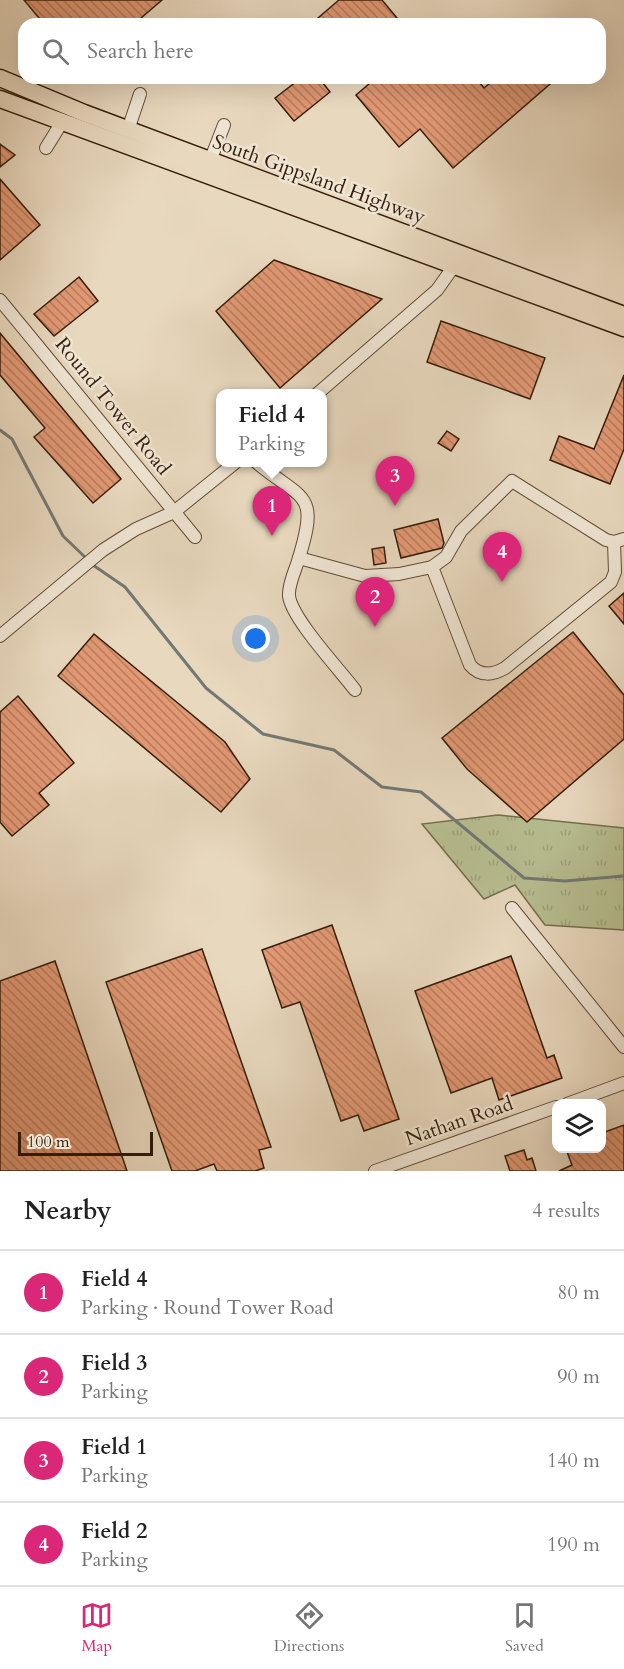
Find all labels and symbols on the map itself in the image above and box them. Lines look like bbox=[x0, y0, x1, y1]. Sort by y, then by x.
street label: South Gippsland Highway bbox=[209, 128, 430, 230]
street label: Round Tower Road bbox=[49, 331, 177, 481]
pin: 3 bbox=[376, 456, 414, 506]
pin: 1 bbox=[252, 486, 292, 536]
pin: 4 bbox=[482, 532, 522, 582]
pin: 2 bbox=[356, 578, 394, 627]
your location bbox=[241, 624, 270, 653]
street label: Nathan Road bbox=[401, 1090, 517, 1152]
scale bar bbox=[18, 1129, 153, 1156]

